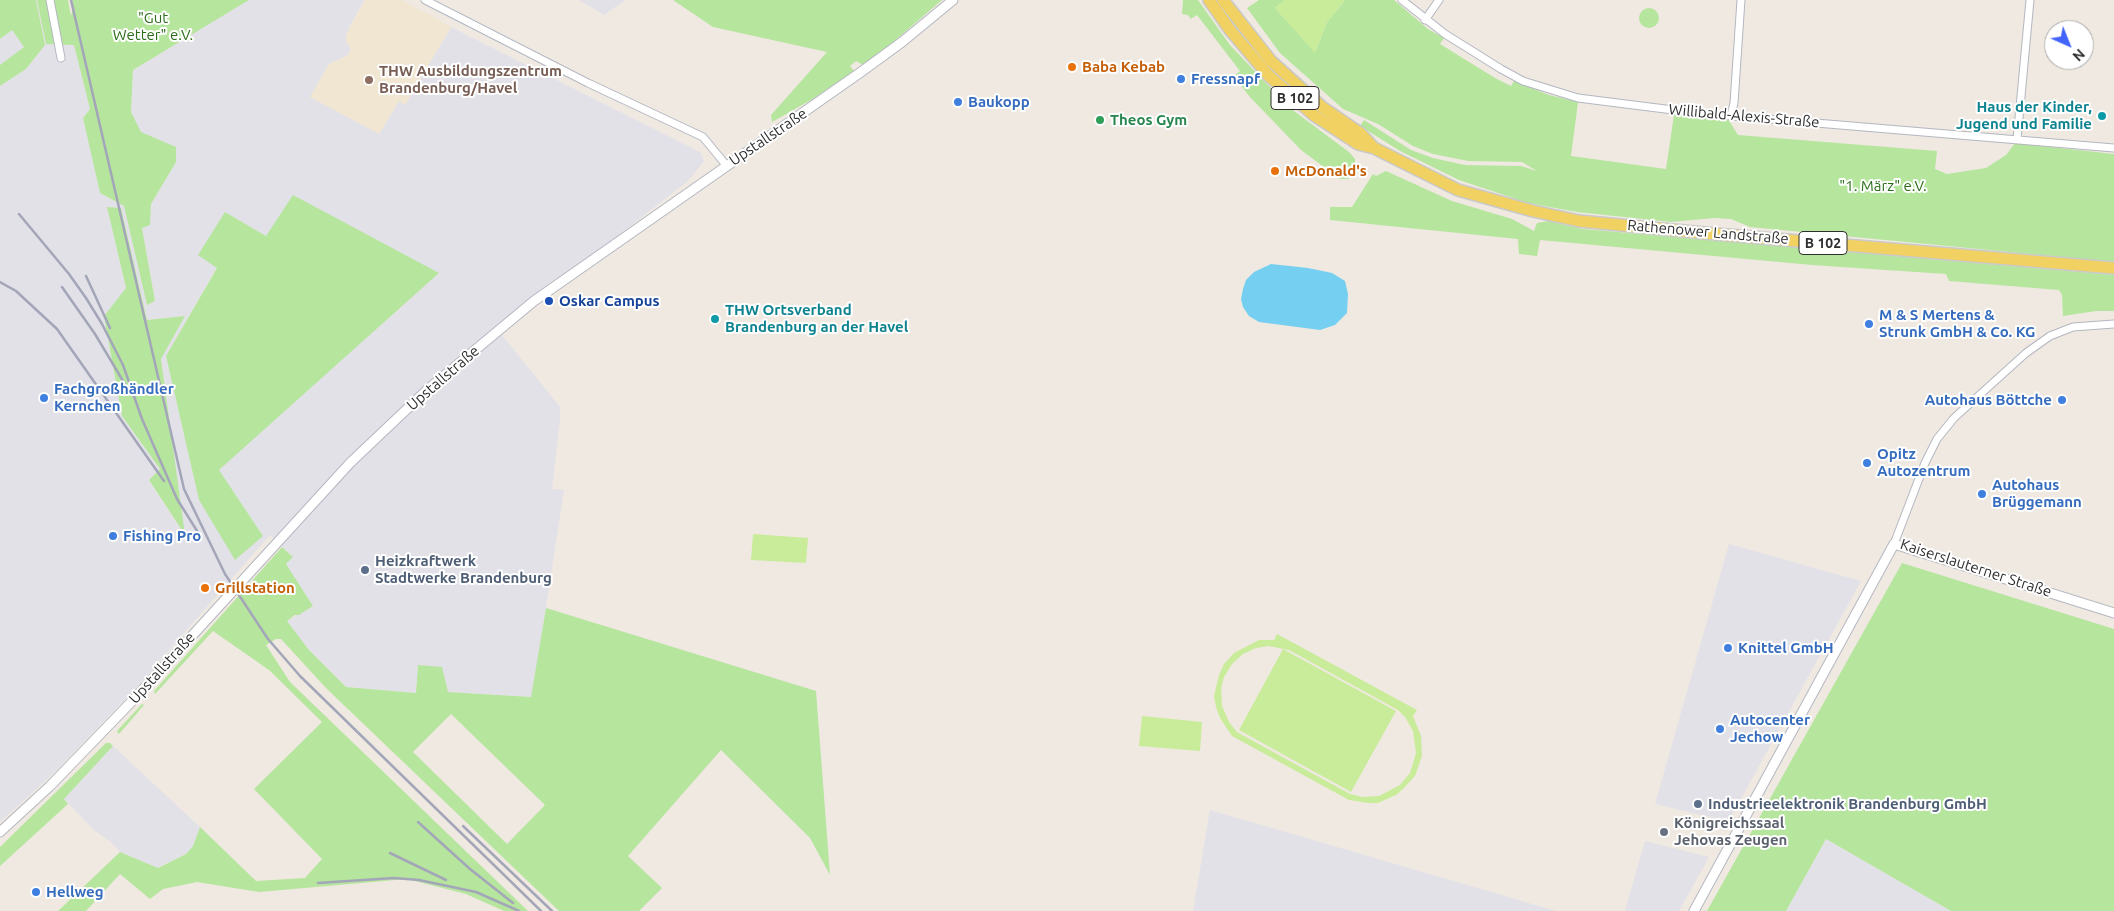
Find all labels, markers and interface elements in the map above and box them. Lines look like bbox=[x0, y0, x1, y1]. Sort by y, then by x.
park label: "Gut Wetter" e.V. bbox=[113, 9, 193, 44]
north arrow bbox=[2044, 20, 2094, 70]
text: N bbox=[2069, 46, 2088, 64]
place label: Baba Kebab bbox=[1082, 58, 1165, 76]
marker: Baba Kebab bbox=[1066, 61, 1078, 73]
place label: THW Ausbildungszentrum Brandenburg/Havel bbox=[379, 62, 562, 97]
place label: Fressnapf bbox=[1191, 70, 1260, 88]
marker: Fressnapf bbox=[1175, 73, 1187, 85]
marker: THW Ausbildungszentrum Brandenburg/Havel bbox=[363, 74, 375, 86]
road number: B 102 bbox=[1271, 86, 1319, 110]
place label: Baukopp bbox=[968, 93, 1030, 111]
marker: Baukopp bbox=[952, 96, 964, 108]
place label: Haus der Kinder, Jugend und Familie bbox=[1956, 98, 2092, 133]
street label: Willibald-Alexis-Straße bbox=[1668, 100, 1820, 132]
street label: Upstallstraße bbox=[726, 104, 810, 170]
marker: Haus der Kinder, Jugend und Familie bbox=[2096, 110, 2108, 122]
place label: Theos Gym bbox=[1110, 111, 1187, 129]
marker: Theos Gym bbox=[1094, 114, 1106, 126]
place label: McDonald's bbox=[1285, 162, 1367, 180]
marker: McDonald's bbox=[1269, 165, 1281, 177]
park label: "1. März" e.V. bbox=[1839, 177, 1927, 195]
street label: Rathenower Landstraße bbox=[1627, 216, 1789, 248]
road number: B 102 bbox=[1799, 232, 1847, 254]
place label: Oskar Campus bbox=[559, 292, 660, 310]
marker: Oskar Campus bbox=[543, 295, 555, 307]
place label: THW Ortsverband Brandenburg an der Havel bbox=[725, 301, 908, 336]
place label: M & S Mertens & Strunk GmbH & Co. KG bbox=[1879, 306, 2035, 341]
marker: THW Ortsverband Brandenburg an der Havel bbox=[709, 313, 721, 325]
marker: M & S Mertens & Strunk GmbH & Co. KG bbox=[1863, 318, 1875, 330]
street label: Upstallstraße bbox=[403, 342, 483, 414]
place label: Fachgroßhändler Kernchen bbox=[54, 380, 174, 415]
place label: Autohaus Böttche bbox=[1925, 391, 2052, 409]
marker: Fachgroßhändler Kernchen bbox=[38, 392, 50, 404]
marker: Autohaus Böttche bbox=[2056, 394, 2068, 406]
place label: Opitz Autozentrum bbox=[1877, 445, 1970, 480]
marker: Opitz Autozentrum bbox=[1861, 457, 1873, 469]
place label: Autohaus Brüggemann bbox=[1992, 476, 2082, 511]
marker: Autohaus Brüggemann bbox=[1976, 488, 1988, 500]
place label: Fishing Pro bbox=[123, 527, 201, 545]
marker: Fishing Pro bbox=[107, 530, 119, 542]
street label: Kaiserslauterner Straße bbox=[1898, 535, 2054, 601]
place label: Heizkraftwerk Stadtwerke Brandenburg bbox=[375, 552, 552, 587]
marker: Heizkraftwerk Stadtwerke Brandenburg bbox=[359, 564, 371, 576]
place label: Grillstation bbox=[215, 579, 295, 597]
marker: Grillstation bbox=[199, 582, 211, 594]
street label: Upstallstraße bbox=[125, 629, 199, 707]
place label: Knittel GmbH bbox=[1738, 639, 1834, 657]
marker: Knittel GmbH bbox=[1722, 642, 1734, 654]
place label: Autocenter Jechow bbox=[1730, 711, 1810, 746]
marker: Autocenter Jechow bbox=[1714, 723, 1726, 735]
place label: Industrieelektronik Brandenburg GmbH bbox=[1708, 795, 1987, 813]
marker: Industrieelektronik Brandenburg GmbH bbox=[1692, 798, 1704, 810]
place label: Königreichssaal Jehovas Zeugen bbox=[1674, 814, 1787, 849]
marker: Königreichssaal Jehovas Zeugen bbox=[1658, 826, 1670, 838]
place label: Hellweg bbox=[46, 883, 104, 901]
marker: Hellweg bbox=[30, 886, 42, 898]

